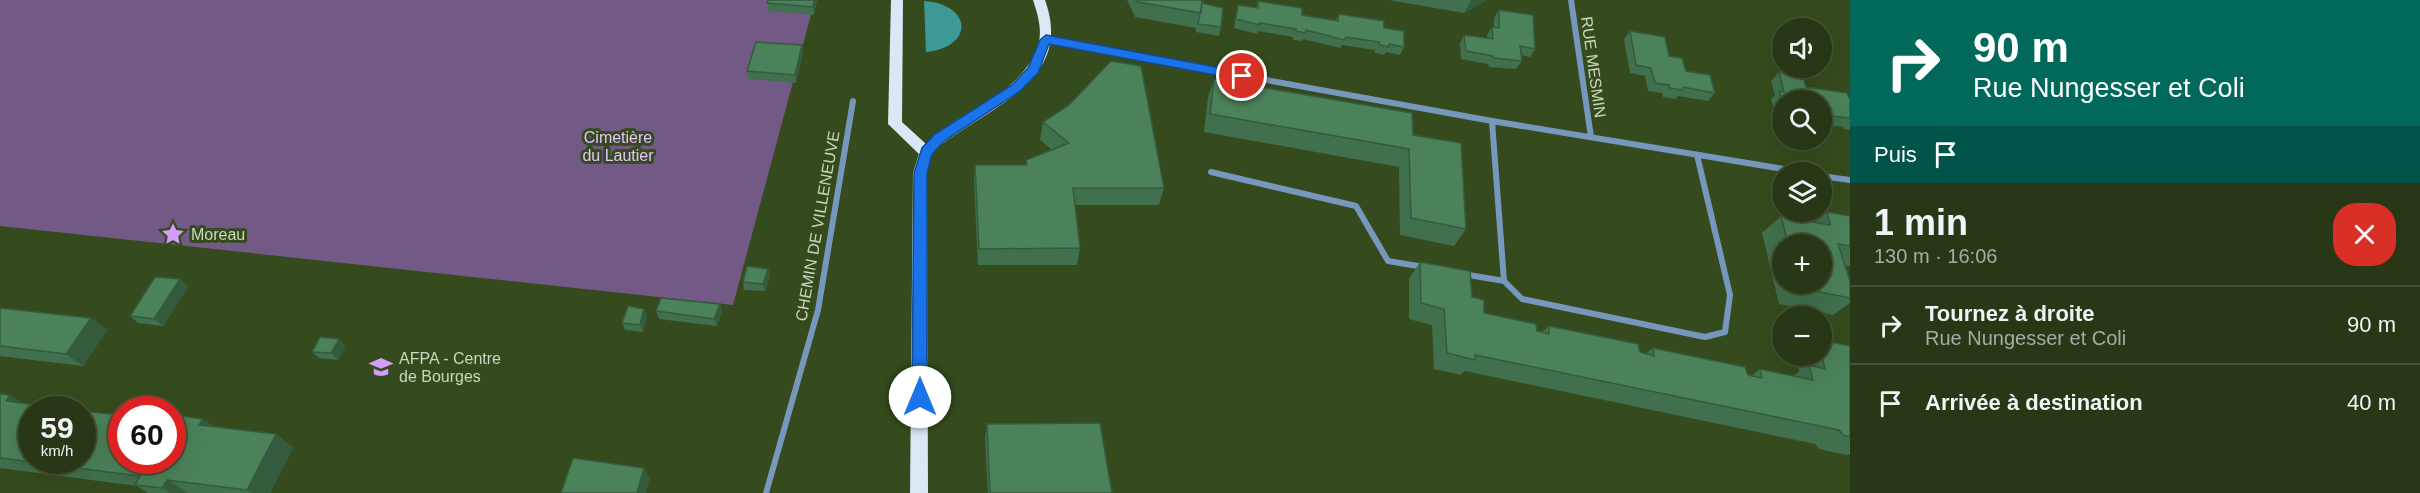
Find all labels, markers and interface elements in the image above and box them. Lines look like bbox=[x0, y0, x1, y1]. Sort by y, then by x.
street label: RUE MESMIN bbox=[1578, 15, 1609, 119]
map controls bbox=[1772, 18, 1832, 366]
button: sound bbox=[1772, 18, 1832, 78]
icon: right bbox=[1874, 24, 1952, 102]
text: 90 m bbox=[1973, 24, 2069, 71]
pin bbox=[1216, 50, 1267, 101]
icon: arrive bbox=[1225, 59, 1258, 92]
text: Rue Nungesser et Coli bbox=[1973, 73, 2245, 103]
button: search bbox=[1772, 90, 1832, 150]
park label: Cimetière du Lautier bbox=[582, 129, 654, 164]
street label: CHEMIN DE VILLENEUVE bbox=[792, 130, 843, 323]
icon: arrive bbox=[1929, 138, 1962, 171]
text: Puis bbox=[1874, 142, 1917, 167]
button: layers bbox=[1772, 162, 1832, 222]
text: 1 min bbox=[1874, 202, 1968, 243]
button: close bbox=[2333, 203, 2396, 266]
place icon: Moreau bbox=[160, 221, 186, 247]
place label: Moreau bbox=[191, 226, 245, 243]
button: + bbox=[1772, 234, 1832, 294]
text: 130 m · 16:06 bbox=[1874, 245, 1997, 267]
text: Tournez à droite bbox=[1925, 301, 2095, 326]
button: − bbox=[1772, 306, 1832, 366]
icon: right bbox=[1874, 309, 1907, 342]
text: 90 m bbox=[2347, 312, 2396, 337]
text: Rue Nungesser et Coli bbox=[1925, 327, 2126, 349]
place label: AFPA - Centre de Bourges bbox=[399, 350, 501, 385]
school or university icon: AFPA - Centre de Bourges bbox=[368, 354, 394, 380]
position arrow bbox=[888, 365, 952, 429]
icon: arrive bbox=[1874, 387, 1907, 420]
text: Arrivée à destination bbox=[1925, 390, 2143, 415]
text: 40 m bbox=[2347, 390, 2396, 415]
speed limit sign: 60 bbox=[108, 396, 186, 474]
text: 59 bbox=[40, 411, 74, 444]
text: km/h bbox=[41, 442, 73, 459]

